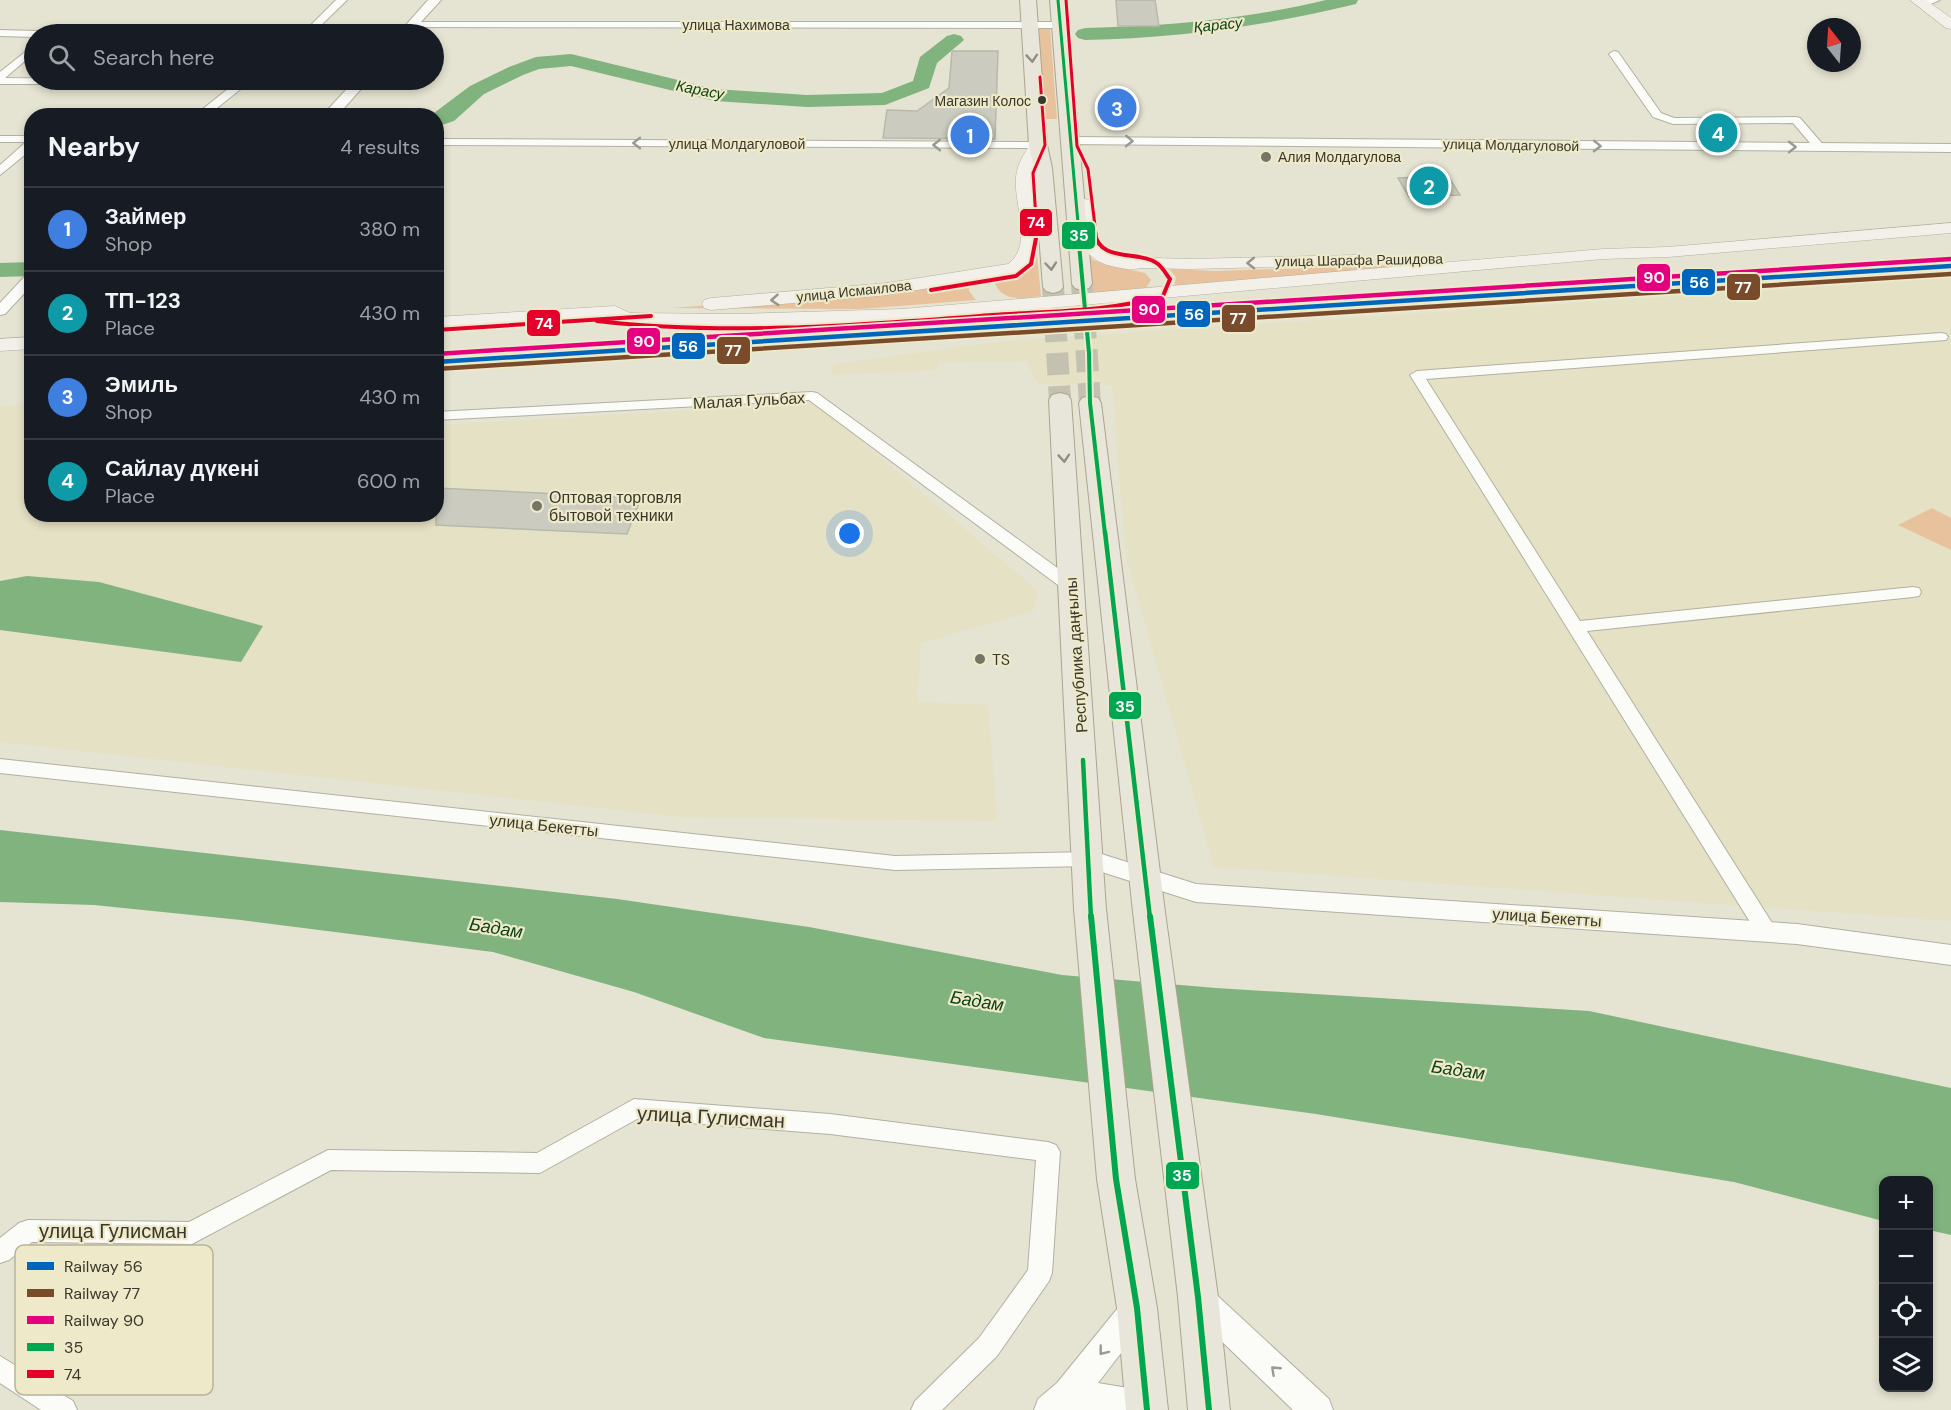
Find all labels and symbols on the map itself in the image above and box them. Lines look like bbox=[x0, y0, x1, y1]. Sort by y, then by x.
water label: Қарасу bbox=[1193, 12, 1245, 37]
street label: улица Нахимова bbox=[682, 16, 790, 34]
north arrow bbox=[1807, 18, 1861, 72]
one-way arrow bbox=[1025, 54, 1038, 63]
water label: Карасу bbox=[674, 76, 727, 105]
pin: 3 bbox=[1098, 86, 1136, 130]
place label: Магазин Колос bbox=[935, 92, 1031, 110]
marker: Магазин Колос bbox=[1036, 94, 1048, 106]
pin: 4 bbox=[1698, 110, 1738, 156]
pin: 1 bbox=[950, 112, 990, 158]
street label: улица Молдагуловой bbox=[669, 135, 805, 153]
one-way arrow bbox=[1124, 135, 1133, 147]
street label: улица Молдагуловой bbox=[1443, 135, 1579, 155]
one-way arrow bbox=[633, 137, 642, 149]
one-way arrow bbox=[933, 139, 942, 151]
one-way arrow bbox=[1592, 140, 1601, 152]
one-way arrow bbox=[1787, 141, 1796, 153]
place label: Алия Молдагулова bbox=[1278, 148, 1401, 166]
marker: Алия Молдагулова bbox=[1259, 150, 1273, 164]
pin: 2 bbox=[1410, 164, 1448, 208]
line badge: 74 bbox=[1019, 208, 1053, 237]
text: 74 bbox=[1027, 212, 1045, 233]
line badge: 35 bbox=[1061, 221, 1096, 250]
text: 35 bbox=[1069, 225, 1089, 246]
street label: улица Шарафа Рашидова bbox=[1275, 250, 1443, 270]
one-way arrow bbox=[1246, 256, 1255, 269]
one-way arrow bbox=[1044, 261, 1057, 270]
line badge: 90 bbox=[1636, 263, 1671, 292]
text: 90 bbox=[1643, 267, 1665, 288]
line badge: 56 bbox=[1681, 268, 1716, 296]
text: 56 bbox=[1689, 272, 1709, 293]
line badge: 77 bbox=[1726, 273, 1761, 301]
street label: улица Исмаилова bbox=[796, 276, 913, 306]
text: 77 bbox=[1734, 277, 1752, 298]
one-way arrow bbox=[771, 293, 780, 306]
line badge: 90 bbox=[1131, 295, 1166, 324]
text: 90 bbox=[1138, 299, 1160, 320]
line badge: 56 bbox=[1176, 300, 1211, 328]
text: 56 bbox=[1184, 304, 1204, 325]
line badge: 77 bbox=[1221, 304, 1256, 333]
text: 77 bbox=[1229, 308, 1247, 329]
line badge: 74 bbox=[526, 309, 561, 337]
text: 74 bbox=[535, 313, 553, 334]
line badge: 90 bbox=[626, 327, 661, 355]
text: 90 bbox=[633, 331, 655, 352]
line badge: 56 bbox=[671, 332, 706, 360]
text: 56 bbox=[678, 336, 698, 357]
line badge: 77 bbox=[716, 336, 751, 365]
text: 77 bbox=[724, 340, 742, 361]
street label: Малая Гульбах bbox=[692, 387, 806, 414]
one-way arrow bbox=[1057, 454, 1070, 463]
place label: Оптовая торговля бытовой техники bbox=[549, 487, 682, 526]
marker: Оптовая торговля бытовой техники bbox=[530, 499, 544, 513]
your location bbox=[835, 519, 864, 548]
street label: Республика даңғылы bbox=[1061, 576, 1092, 734]
place label: TS bbox=[992, 649, 1010, 670]
marker: TS bbox=[973, 652, 987, 666]
line badge: 35 bbox=[1108, 691, 1142, 720]
text: 35 bbox=[1115, 696, 1135, 717]
street label: улица Бекетты bbox=[488, 809, 599, 842]
street label: улица Бекетты bbox=[1492, 903, 1602, 932]
water label: Бадам bbox=[467, 912, 525, 944]
water label: Бадам bbox=[948, 985, 1006, 1017]
water label: Бадам bbox=[1430, 1054, 1486, 1086]
street label: улица Гулисман bbox=[636, 1100, 786, 1134]
line badge: 35 bbox=[1165, 1161, 1200, 1190]
text: 35 bbox=[1172, 1165, 1192, 1186]
street label: улица Гулисман bbox=[39, 1218, 187, 1244]
legend bbox=[15, 1245, 213, 1395]
text: Railway 56 bbox=[64, 1256, 143, 1277]
text: Railway 77 bbox=[64, 1283, 140, 1304]
text: Railway 90 bbox=[64, 1310, 144, 1331]
text: 35 bbox=[64, 1337, 83, 1358]
one-way arrow bbox=[1100, 1344, 1111, 1355]
text: 74 bbox=[64, 1364, 82, 1385]
one-way arrow bbox=[1271, 1366, 1281, 1377]

